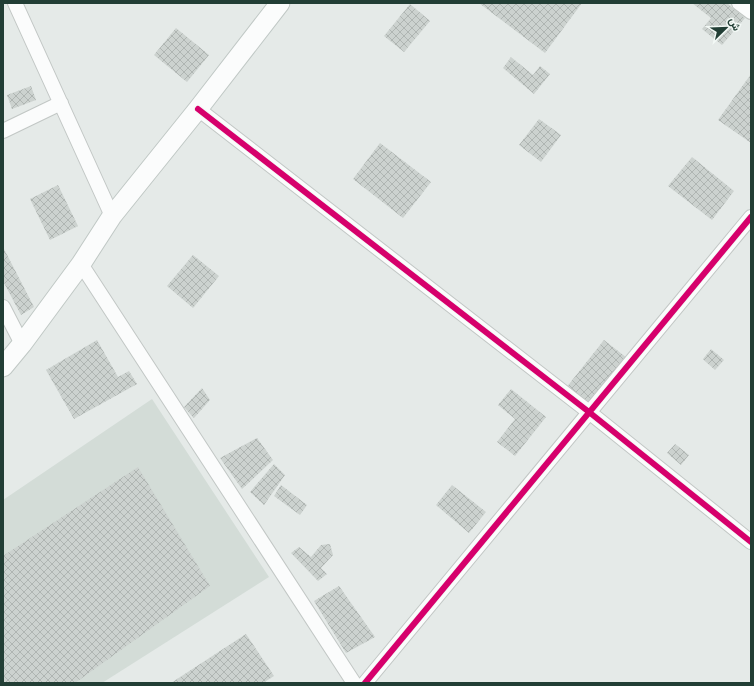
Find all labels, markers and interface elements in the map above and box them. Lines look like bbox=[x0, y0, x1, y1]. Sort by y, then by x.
north arrow bbox=[706, 8, 746, 48]
text: ش bbox=[726, 15, 744, 33]

